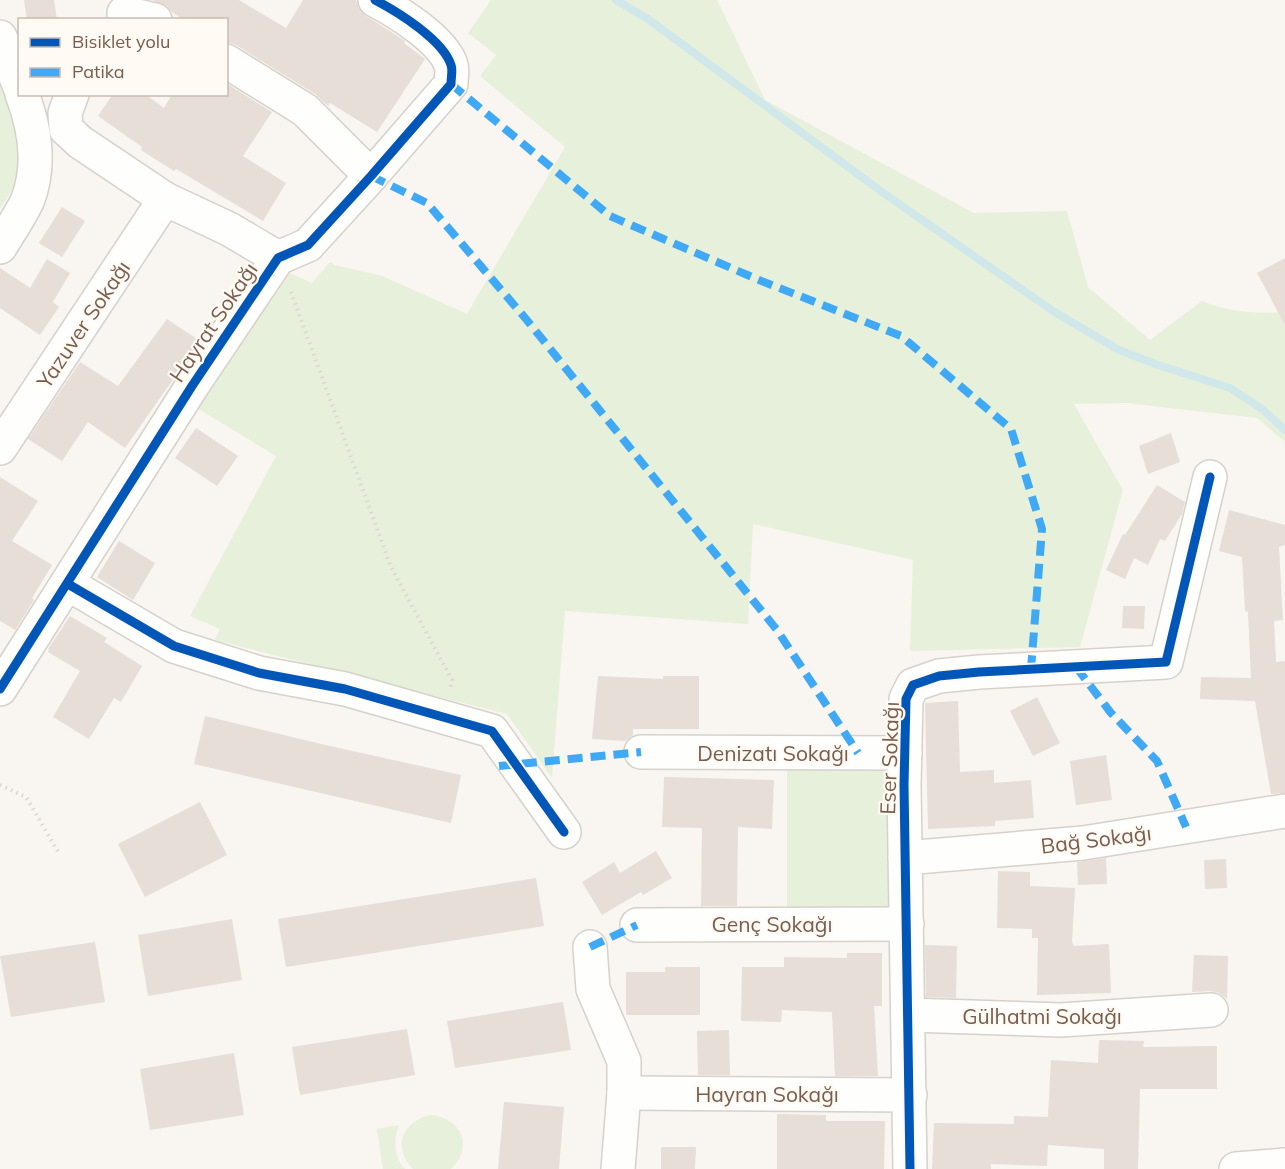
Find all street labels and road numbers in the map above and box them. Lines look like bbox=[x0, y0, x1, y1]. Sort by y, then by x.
street label: Yazuver Sokağı bbox=[30, 255, 135, 394]
street label: Hayrat Sokağı bbox=[163, 257, 263, 387]
street label: Eser Sokağı bbox=[874, 701, 904, 815]
street label: Denizatı Sokağı bbox=[697, 740, 849, 766]
street label: Bağ Sokağı bbox=[1039, 819, 1153, 859]
street label: Genç Sokağı bbox=[711, 911, 833, 937]
street label: Gülhatmi Sokağı bbox=[962, 1003, 1122, 1029]
street label: Hayran Sokağı bbox=[695, 1081, 839, 1107]

